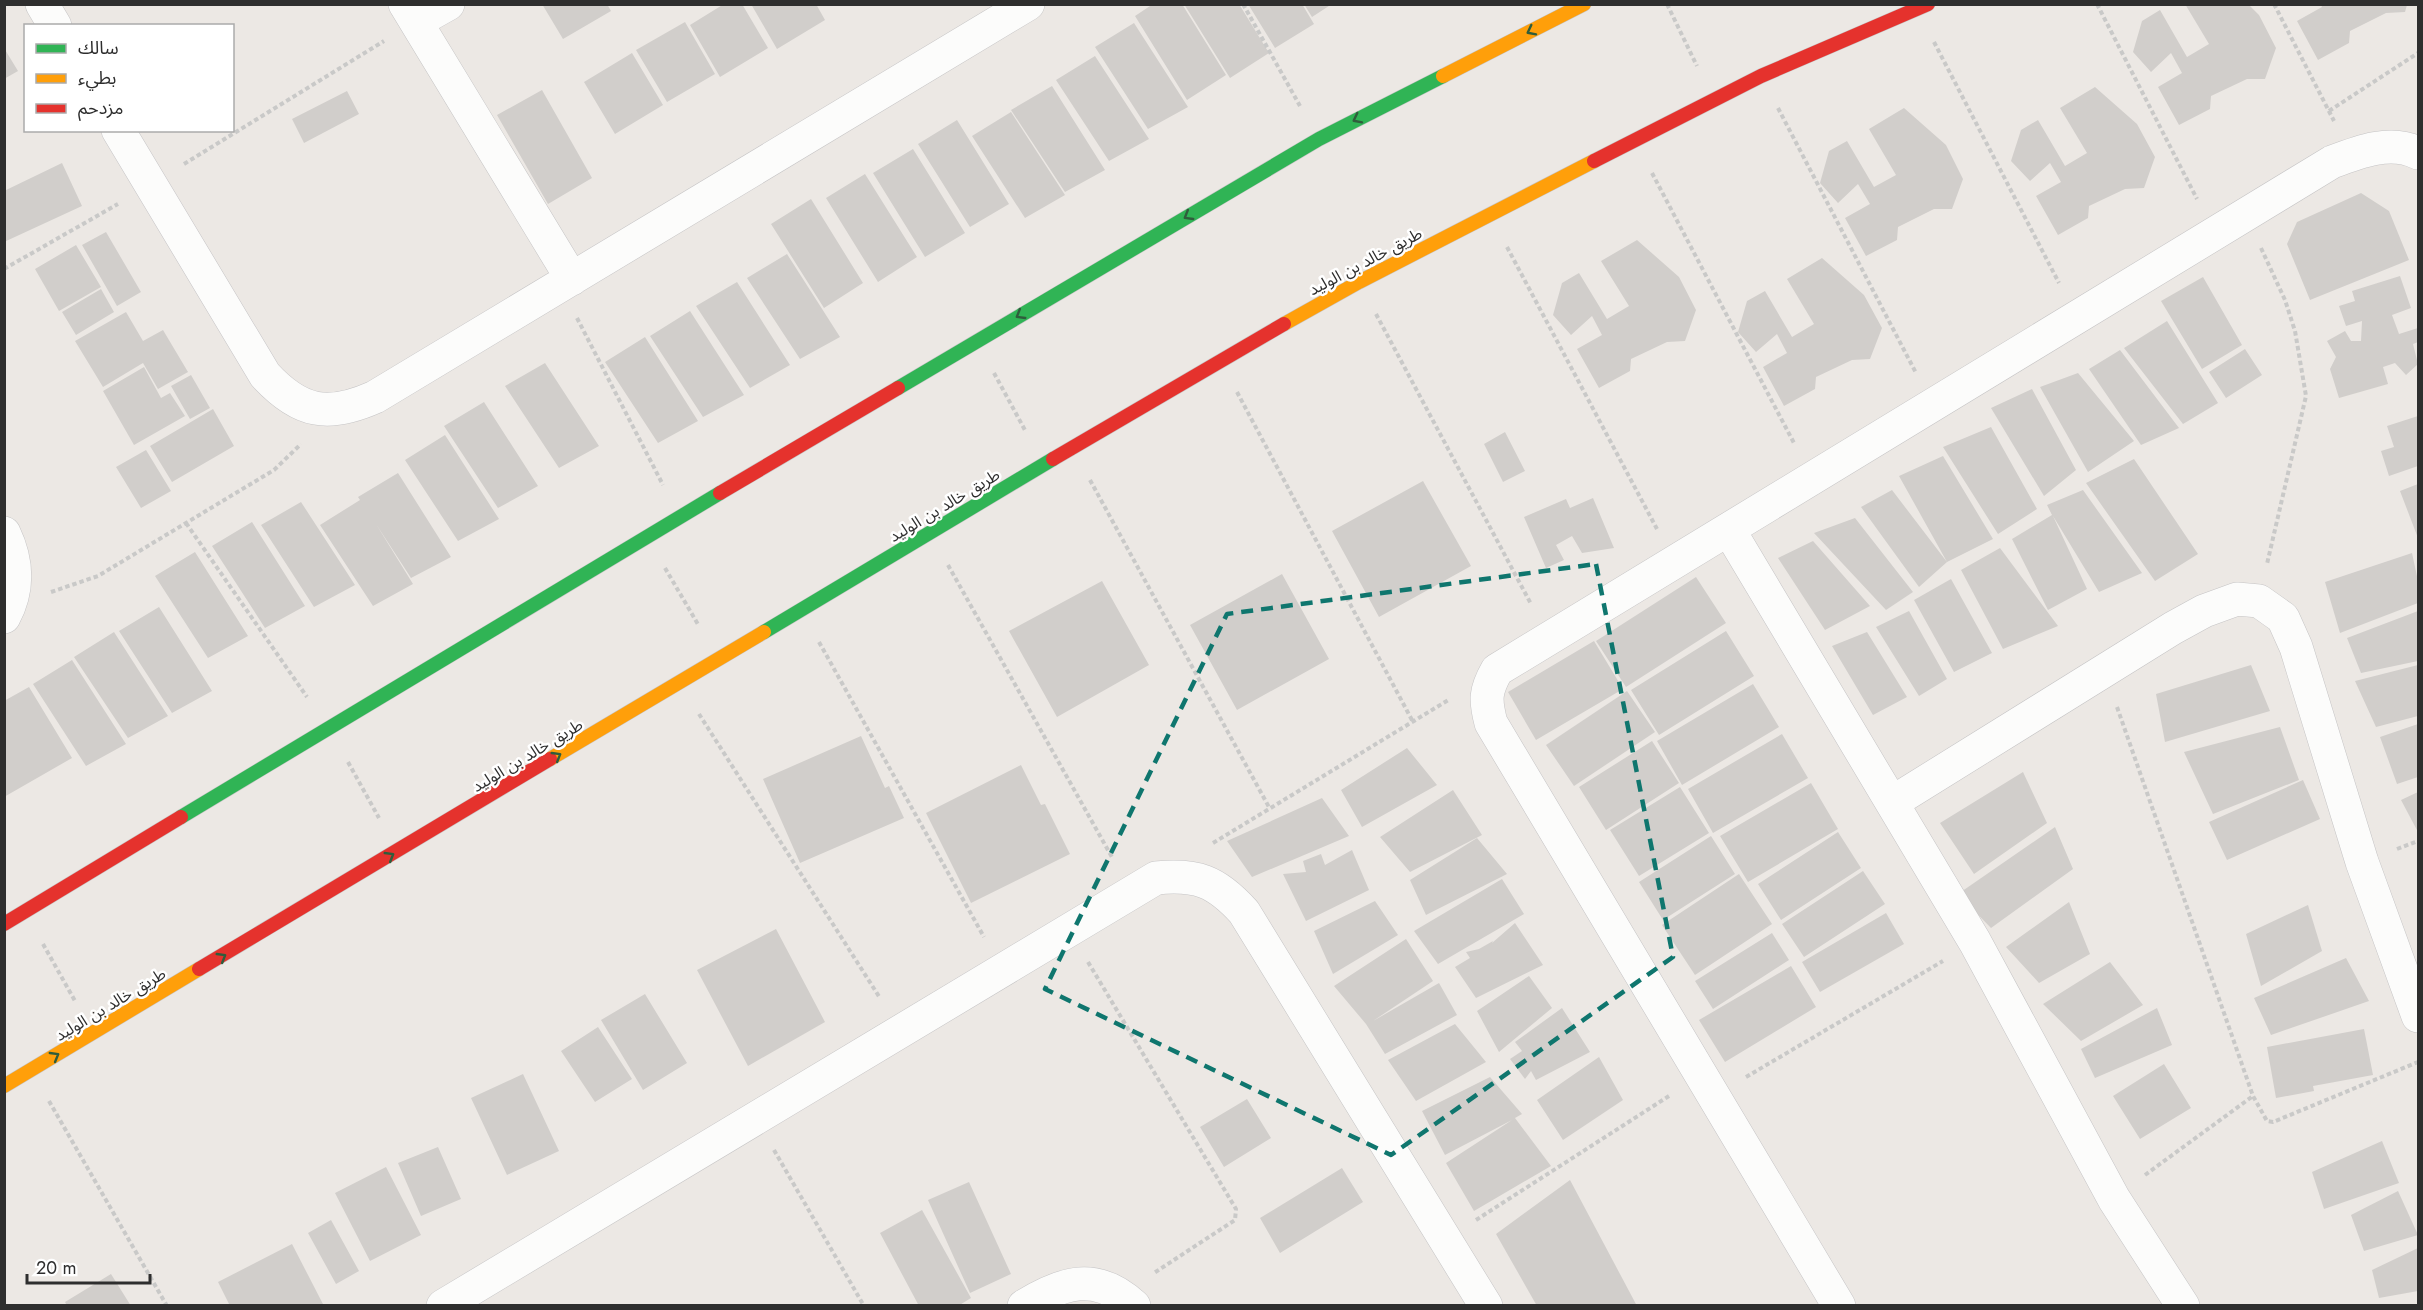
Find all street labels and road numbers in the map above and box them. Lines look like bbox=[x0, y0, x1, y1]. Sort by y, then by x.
street label: طريق خالد بن الوليد bbox=[1304, 222, 1426, 301]
street label: طريق خالد بن الوليد bbox=[884, 463, 1004, 548]
street label: طريق خالد بن الوليد bbox=[467, 713, 587, 798]
street label: طريق خالد بن الوليد bbox=[50, 962, 170, 1047]

